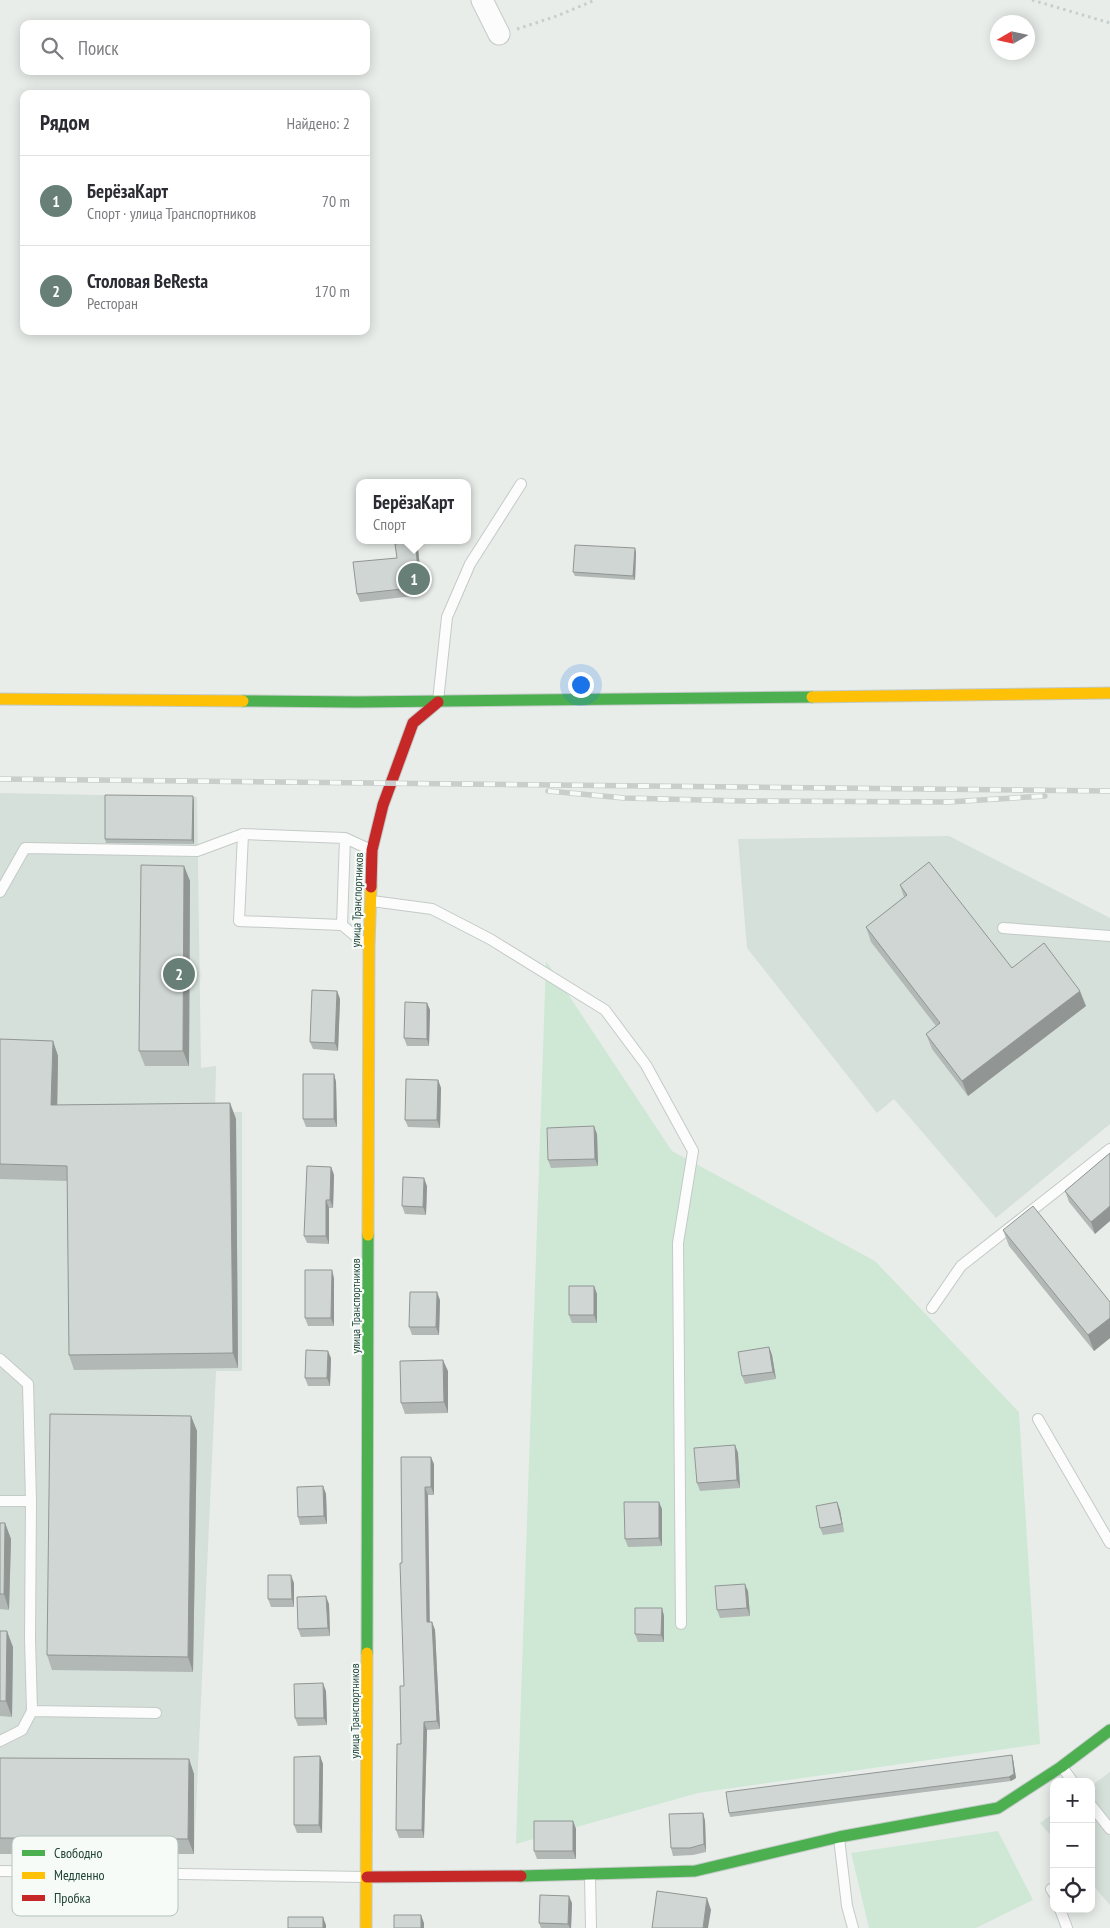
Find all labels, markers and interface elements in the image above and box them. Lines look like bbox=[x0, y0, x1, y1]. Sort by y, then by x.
north arrow bbox=[990, 15, 1035, 60]
search box bbox=[20, 20, 370, 75]
icon: search bbox=[38, 34, 66, 62]
text: Поиск bbox=[78, 36, 119, 60]
text: Рядом bbox=[40, 109, 90, 136]
text: Найдено: 2 bbox=[287, 113, 350, 133]
text: БерёзаКарт bbox=[87, 179, 168, 203]
text: 1 bbox=[52, 191, 60, 211]
text: 70 m bbox=[322, 191, 350, 211]
text: Спорт · улица Транспортников bbox=[87, 203, 256, 223]
text: Столовая BeResta bbox=[87, 269, 208, 293]
text: 2 bbox=[52, 281, 60, 301]
text: 170 m bbox=[315, 281, 350, 301]
text: Ресторан bbox=[87, 293, 138, 313]
popup bbox=[356, 479, 471, 544]
text: БерёзаКарт bbox=[373, 490, 454, 514]
text: Спорт bbox=[373, 514, 406, 534]
pin: 1 bbox=[398, 560, 430, 598]
your location bbox=[568, 672, 594, 698]
street label: улица Транспортников bbox=[348, 852, 366, 948]
pin: 2 bbox=[163, 955, 195, 993]
street label: улица Транспортников bbox=[348, 1258, 363, 1353]
street label: улица Транспортников bbox=[347, 1663, 362, 1758]
map controls bbox=[1050, 1778, 1095, 1913]
button: + bbox=[1050, 1778, 1095, 1823]
button: − bbox=[1050, 1823, 1095, 1868]
legend bbox=[12, 1836, 178, 1916]
text: Свободно bbox=[54, 1844, 102, 1862]
text: Медленно bbox=[54, 1866, 105, 1884]
button: locate bbox=[1050, 1868, 1095, 1913]
text: Пробка bbox=[54, 1889, 91, 1907]

